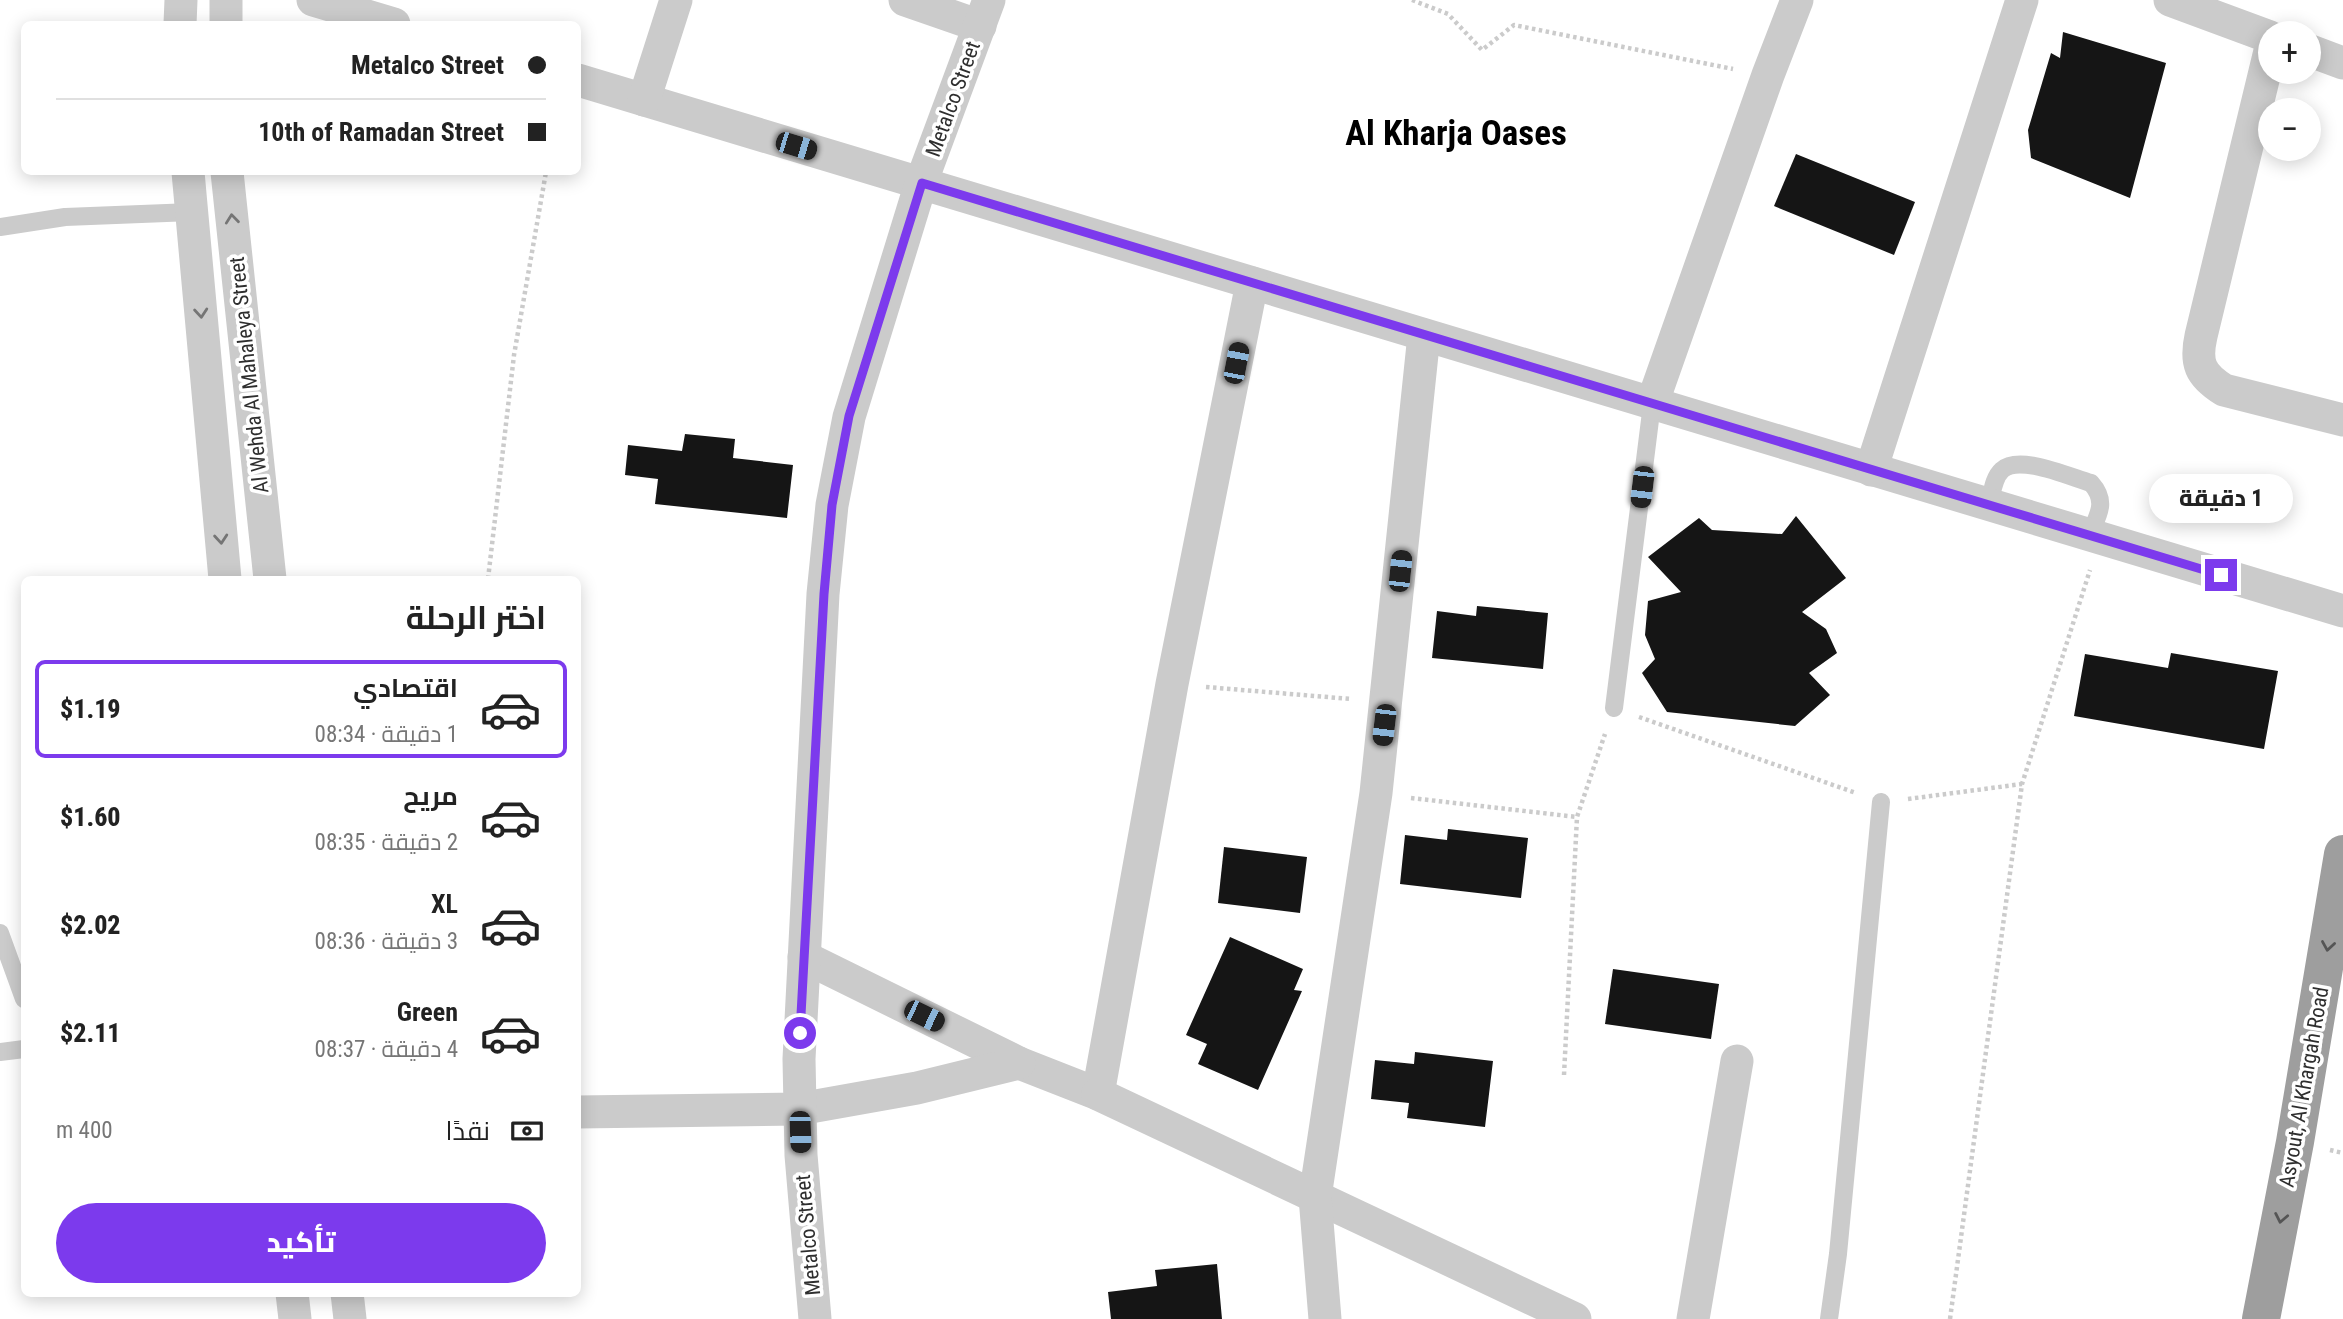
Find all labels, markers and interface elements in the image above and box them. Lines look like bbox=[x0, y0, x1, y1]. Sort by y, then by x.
map controls bbox=[2258, 21, 2321, 161]
button: + bbox=[2258, 21, 2321, 84]
street label: Metalco Street bbox=[921, 38, 985, 160]
text: Metalco Street bbox=[351, 50, 504, 80]
button: − bbox=[2258, 98, 2321, 161]
district label: Al Kharja Oases bbox=[1345, 113, 1567, 154]
text: 10th of Ramadan Street bbox=[258, 117, 504, 147]
car bbox=[773, 130, 820, 162]
one-way arrow bbox=[225, 213, 240, 224]
street label: Al Wehda Al Mahaleya Street bbox=[225, 255, 273, 495]
one-way arrow bbox=[193, 307, 208, 318]
car bbox=[1222, 340, 1251, 386]
car bbox=[1630, 465, 1655, 509]
callout: 1 دقيقة bbox=[2149, 474, 2293, 522]
text: 1 دقيقة bbox=[2179, 485, 2263, 512]
one-way arrow bbox=[213, 534, 228, 545]
car bbox=[1388, 549, 1413, 593]
route end bbox=[2205, 559, 2237, 591]
text: اختر الرحلة bbox=[406, 599, 546, 637]
text: اقتصادي bbox=[353, 673, 458, 703]
icon: car bbox=[479, 678, 542, 741]
text: $1.19 bbox=[60, 694, 121, 724]
car bbox=[1372, 703, 1397, 747]
text: 1 دقيقة · 08:34 bbox=[315, 721, 458, 748]
text: مريح bbox=[403, 781, 458, 811]
icon: car bbox=[479, 786, 542, 849]
text: $1.60 bbox=[60, 802, 121, 832]
text: 2 دقيقة · 08:35 bbox=[315, 829, 458, 856]
text: XL bbox=[431, 889, 458, 919]
icon: car bbox=[479, 894, 542, 957]
text: $2.02 bbox=[60, 910, 121, 940]
text: 3 دقيقة · 08:36 bbox=[315, 928, 458, 955]
one-way arrow bbox=[2321, 940, 2336, 951]
street label: Asyout, Al Khargah Road bbox=[2275, 985, 2333, 1189]
text: Green bbox=[397, 997, 458, 1027]
car bbox=[901, 997, 948, 1035]
icon: car bbox=[479, 1002, 542, 1065]
route start bbox=[784, 1017, 816, 1049]
text: $2.11 bbox=[60, 1018, 121, 1048]
text: 4 دقيقة · 08:37 bbox=[315, 1036, 458, 1063]
car bbox=[789, 1111, 812, 1153]
icon: cash bbox=[508, 1112, 546, 1150]
text: نقدًا bbox=[446, 1116, 490, 1146]
text: 400 m bbox=[56, 1117, 113, 1144]
street label: Metalco Street bbox=[791, 1174, 825, 1296]
button: تأكيد bbox=[56, 1203, 546, 1283]
one-way arrow bbox=[2274, 1212, 2289, 1224]

